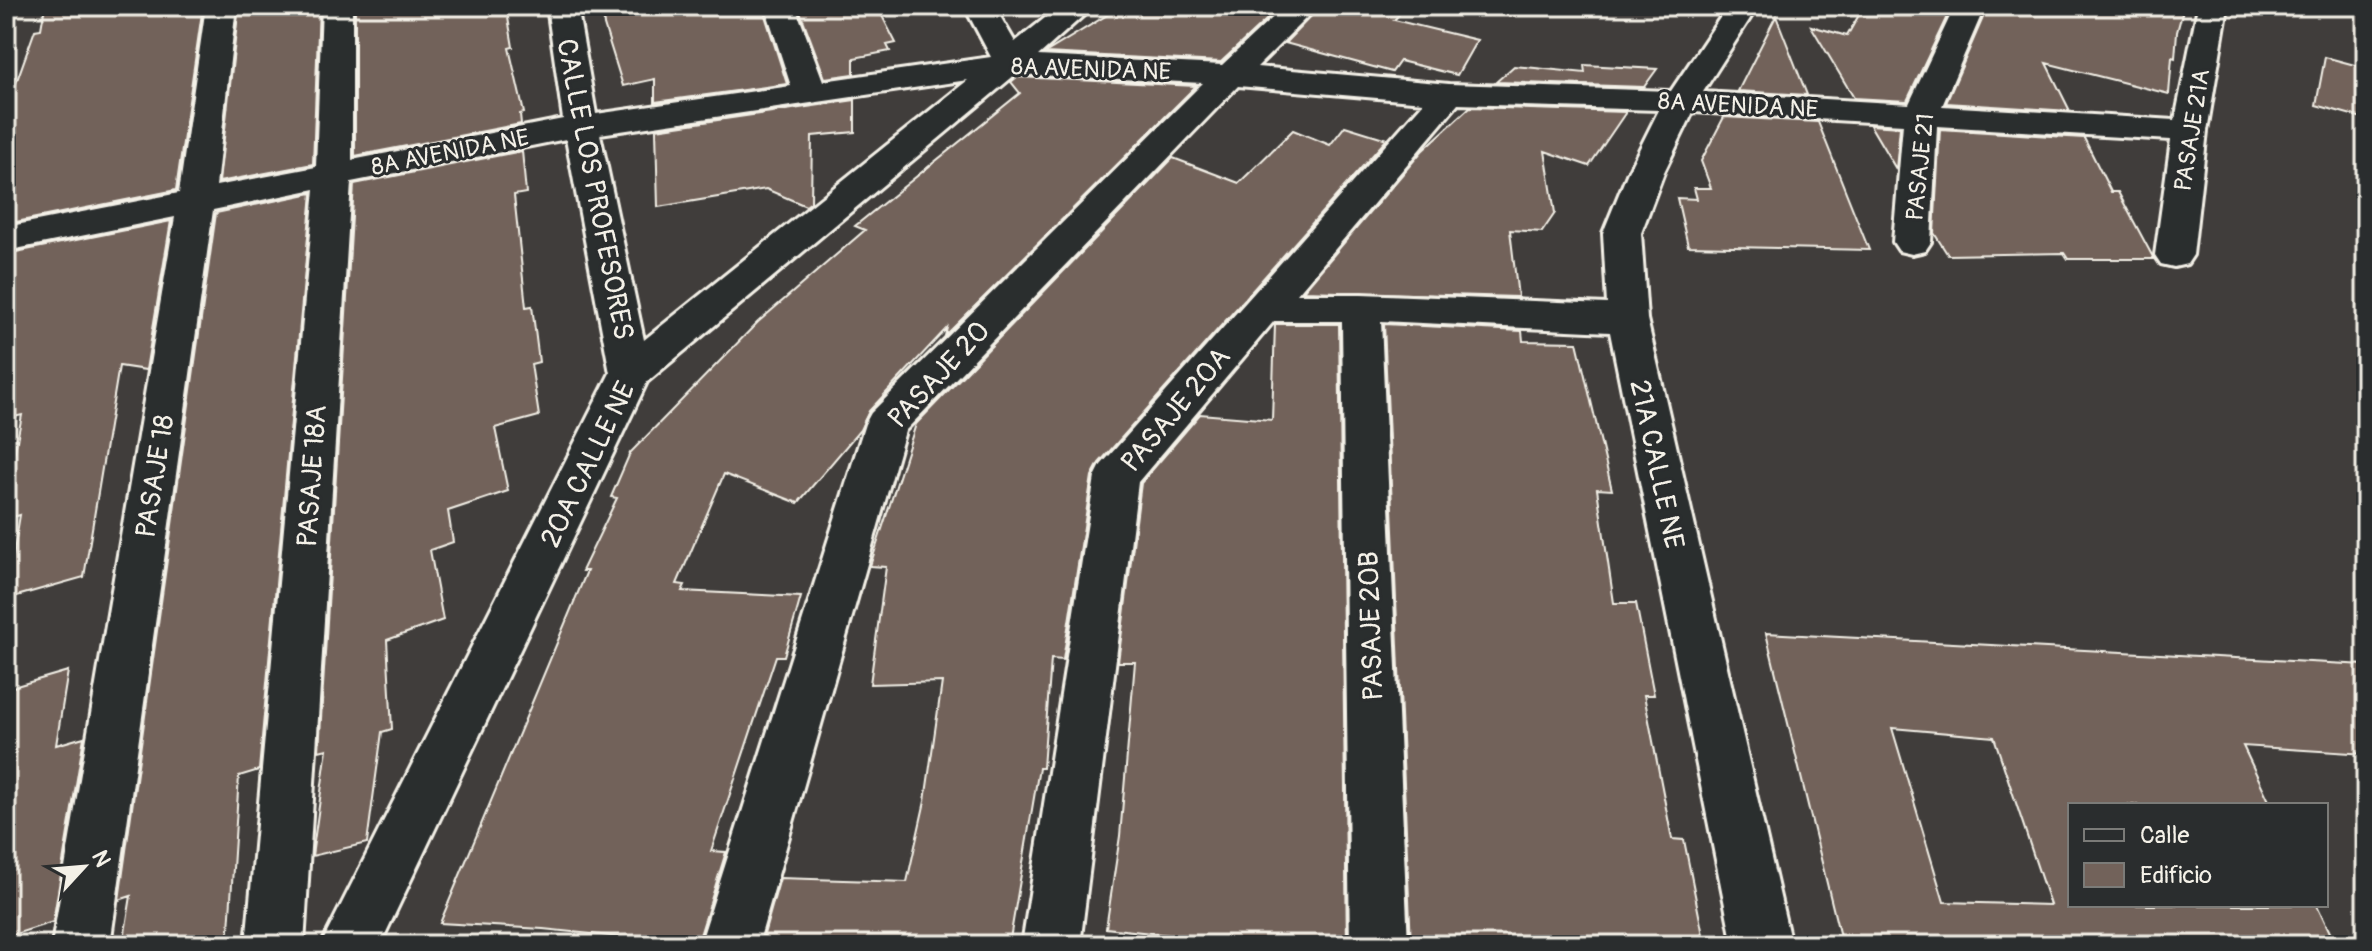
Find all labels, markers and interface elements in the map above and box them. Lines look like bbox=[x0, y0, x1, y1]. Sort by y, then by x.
street label: CALLE LOS PROFESORES bbox=[548, 36, 641, 343]
street label: 8A AVENIDA NE bbox=[1010, 52, 1172, 87]
street label: PASAJE 21A bbox=[2169, 67, 2216, 193]
street label: 8A AVENIDA NE bbox=[1657, 87, 1819, 124]
street label: PASAJE 21 bbox=[1900, 112, 1941, 222]
street label: 8A AVENIDA NE bbox=[369, 123, 531, 182]
street label: PASAJE 20 bbox=[881, 314, 998, 436]
street label: PASAJE 20A bbox=[1114, 340, 1238, 479]
street label: 20A CALLE NE bbox=[533, 376, 644, 553]
street label: 21A CALLE NE bbox=[1622, 377, 1692, 552]
street label: PASAJE 18A bbox=[290, 404, 335, 548]
street label: PASAJE 18 bbox=[128, 412, 182, 540]
street label: PASAJE 20B bbox=[1351, 551, 1392, 701]
legend bbox=[2068, 803, 2328, 907]
text: Calle bbox=[2140, 821, 2189, 850]
north arrow bbox=[44, 827, 124, 907]
text: N bbox=[85, 846, 117, 872]
text: Edificio bbox=[2140, 861, 2212, 890]

